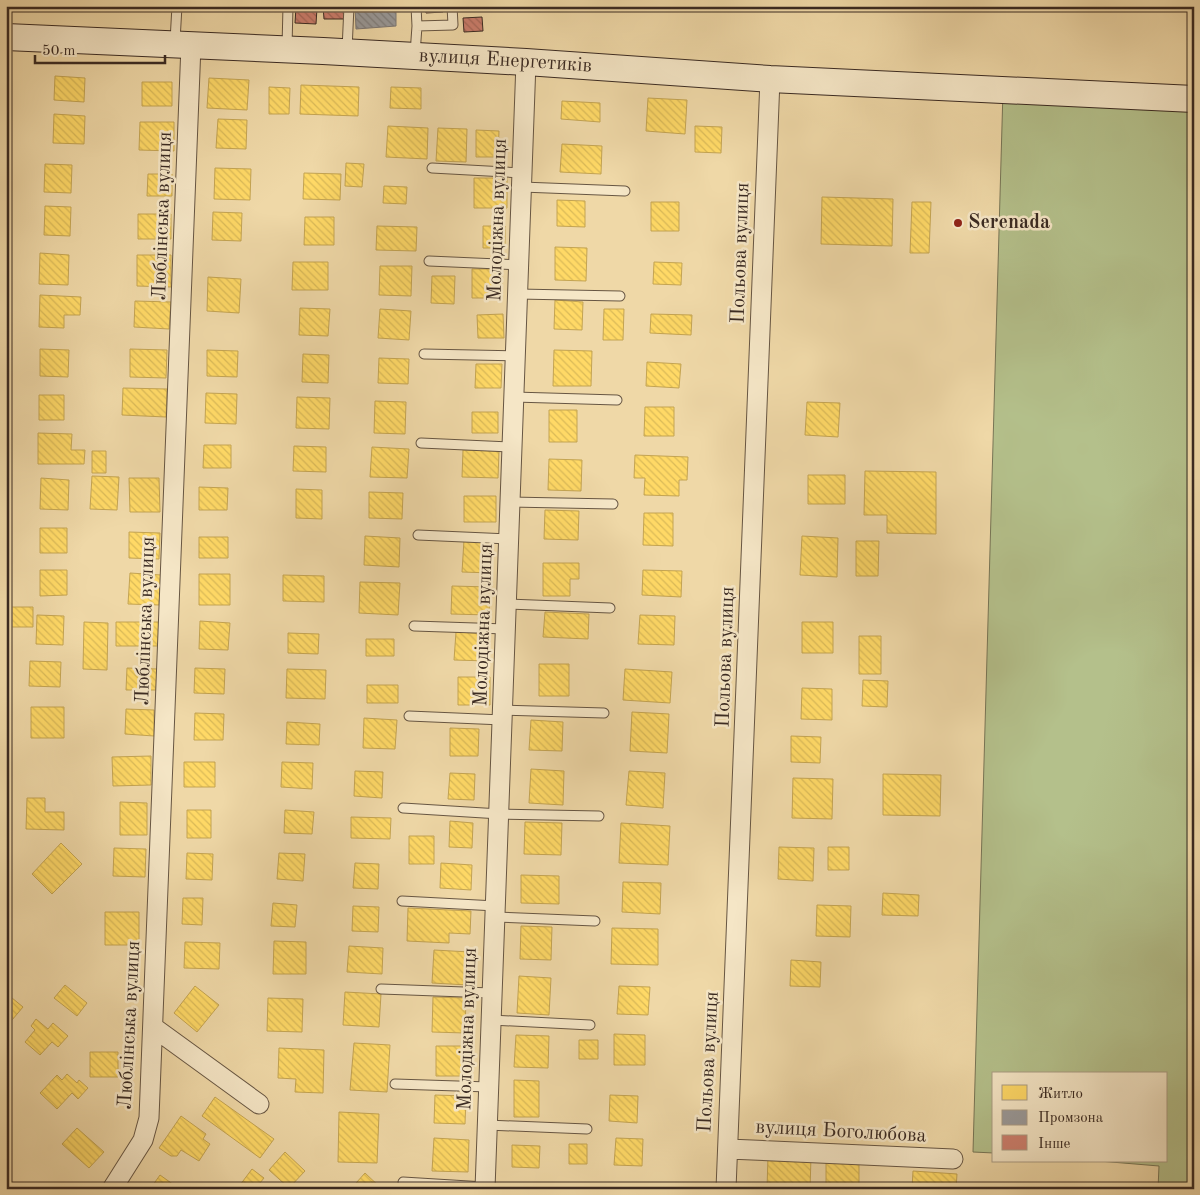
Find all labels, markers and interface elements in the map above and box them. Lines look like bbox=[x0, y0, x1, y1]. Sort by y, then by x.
scale bar bbox=[35, 32, 165, 64]
text: 50 m bbox=[42, 44, 76, 59]
street label: вулиця Енергетиків bbox=[418, 46, 593, 77]
street label: Люблінська вулиця bbox=[150, 131, 176, 301]
street label: Молодіжна вулиця bbox=[485, 138, 511, 302]
street label: Польова вулиця bbox=[729, 182, 753, 324]
place label: Serenada bbox=[968, 213, 1050, 233]
marker: Serenada bbox=[952, 217, 964, 229]
street label: Люблінська вулиця bbox=[133, 536, 159, 706]
street label: Молодіжна вулиця bbox=[471, 543, 497, 707]
street label: Польова вулиця bbox=[714, 586, 738, 728]
street label: Люблінська вулиця bbox=[116, 940, 144, 1110]
street label: Молодіжна вулиця bbox=[455, 947, 481, 1111]
street label: Польова вулиця bbox=[695, 991, 723, 1133]
legend bbox=[992, 1072, 1168, 1162]
text: Житло bbox=[1038, 1087, 1083, 1102]
text: Промзона bbox=[1038, 1111, 1104, 1126]
street label: вулиця Боголюбова bbox=[755, 1118, 927, 1146]
text: Інше bbox=[1038, 1137, 1071, 1152]

